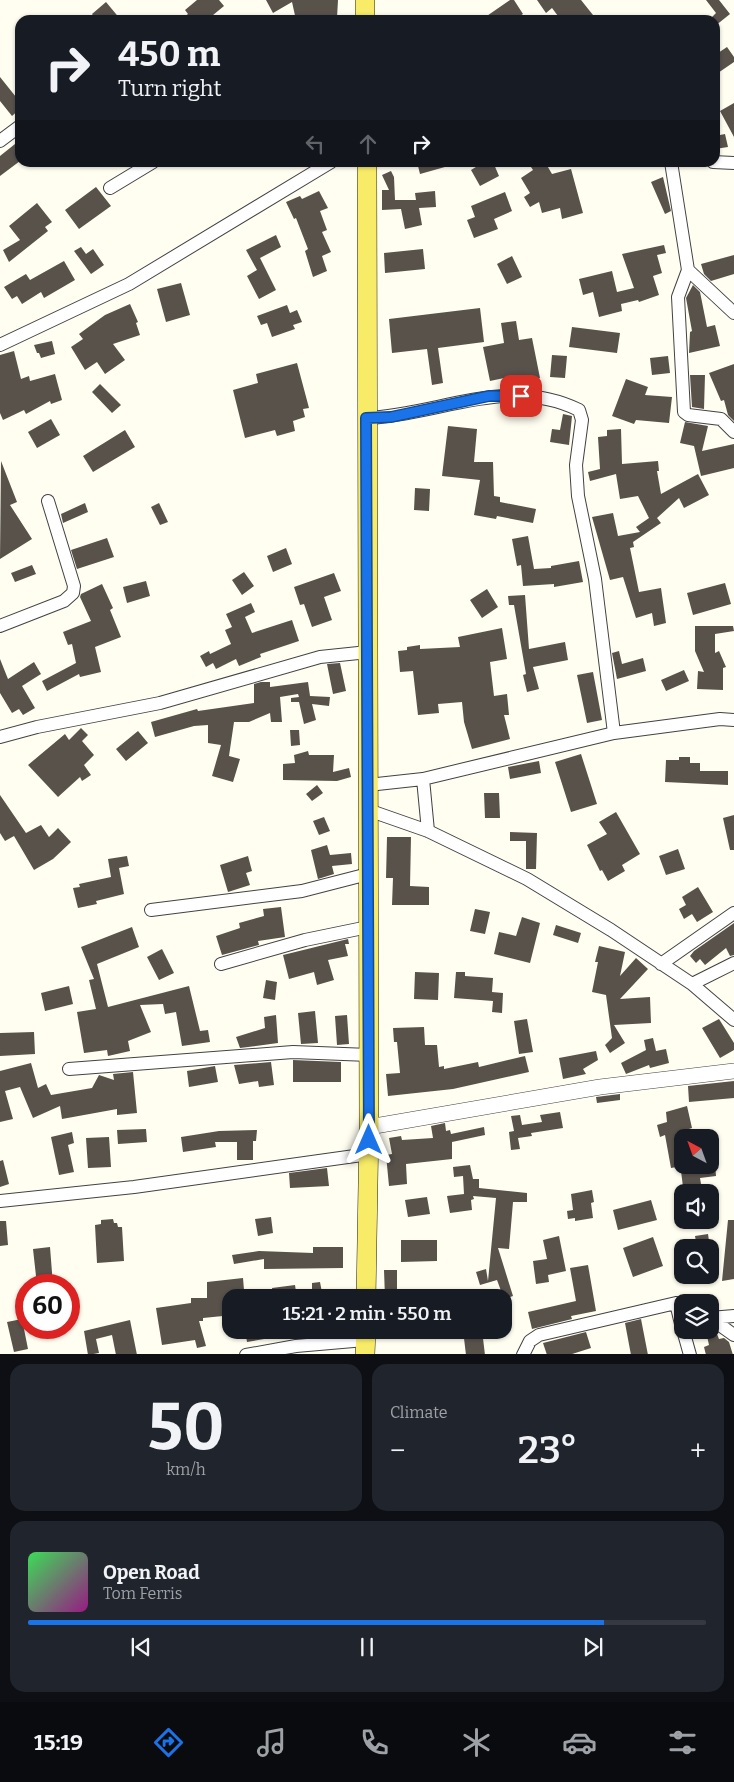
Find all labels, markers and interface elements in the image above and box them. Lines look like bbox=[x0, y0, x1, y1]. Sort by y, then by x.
text: 450 m bbox=[118, 33, 220, 75]
icon: right bbox=[35, 35, 100, 100]
text: Turn right bbox=[118, 75, 221, 102]
icon: left bbox=[301, 130, 329, 158]
icon: ahead bbox=[354, 130, 382, 158]
icon: right bbox=[407, 130, 435, 158]
pin bbox=[500, 375, 542, 417]
icon: arrive bbox=[507, 382, 535, 410]
position arrow bbox=[342, 1113, 394, 1165]
north arrow bbox=[674, 1129, 719, 1174]
map controls bbox=[674, 1129, 719, 1339]
button: sound bbox=[674, 1184, 719, 1229]
button: search bbox=[674, 1239, 719, 1284]
speed limit sign: 60 bbox=[15, 1274, 80, 1339]
button: layers bbox=[674, 1294, 719, 1339]
text: 15:21 · 2 min · 550 m bbox=[283, 1302, 451, 1325]
text: 50 bbox=[148, 1388, 224, 1466]
text: Climate bbox=[390, 1403, 448, 1422]
text: 23° bbox=[518, 1427, 578, 1473]
text: − bbox=[390, 1434, 405, 1467]
text: + bbox=[690, 1434, 706, 1467]
text: km/h bbox=[166, 1460, 206, 1479]
text: Open Road bbox=[103, 1561, 200, 1584]
text: Tom Ferris bbox=[103, 1584, 182, 1603]
icon: previous bbox=[127, 1633, 155, 1661]
icon: pause bbox=[353, 1633, 381, 1661]
icon: next bbox=[579, 1633, 607, 1661]
icon: directions bbox=[151, 1725, 186, 1760]
icon: music bbox=[254, 1725, 289, 1760]
icon: phone bbox=[357, 1725, 392, 1760]
icon: climate bbox=[459, 1725, 494, 1760]
icon: car bbox=[562, 1725, 597, 1760]
icon: filters bbox=[665, 1725, 700, 1760]
text: 15:19 bbox=[34, 1729, 83, 1756]

